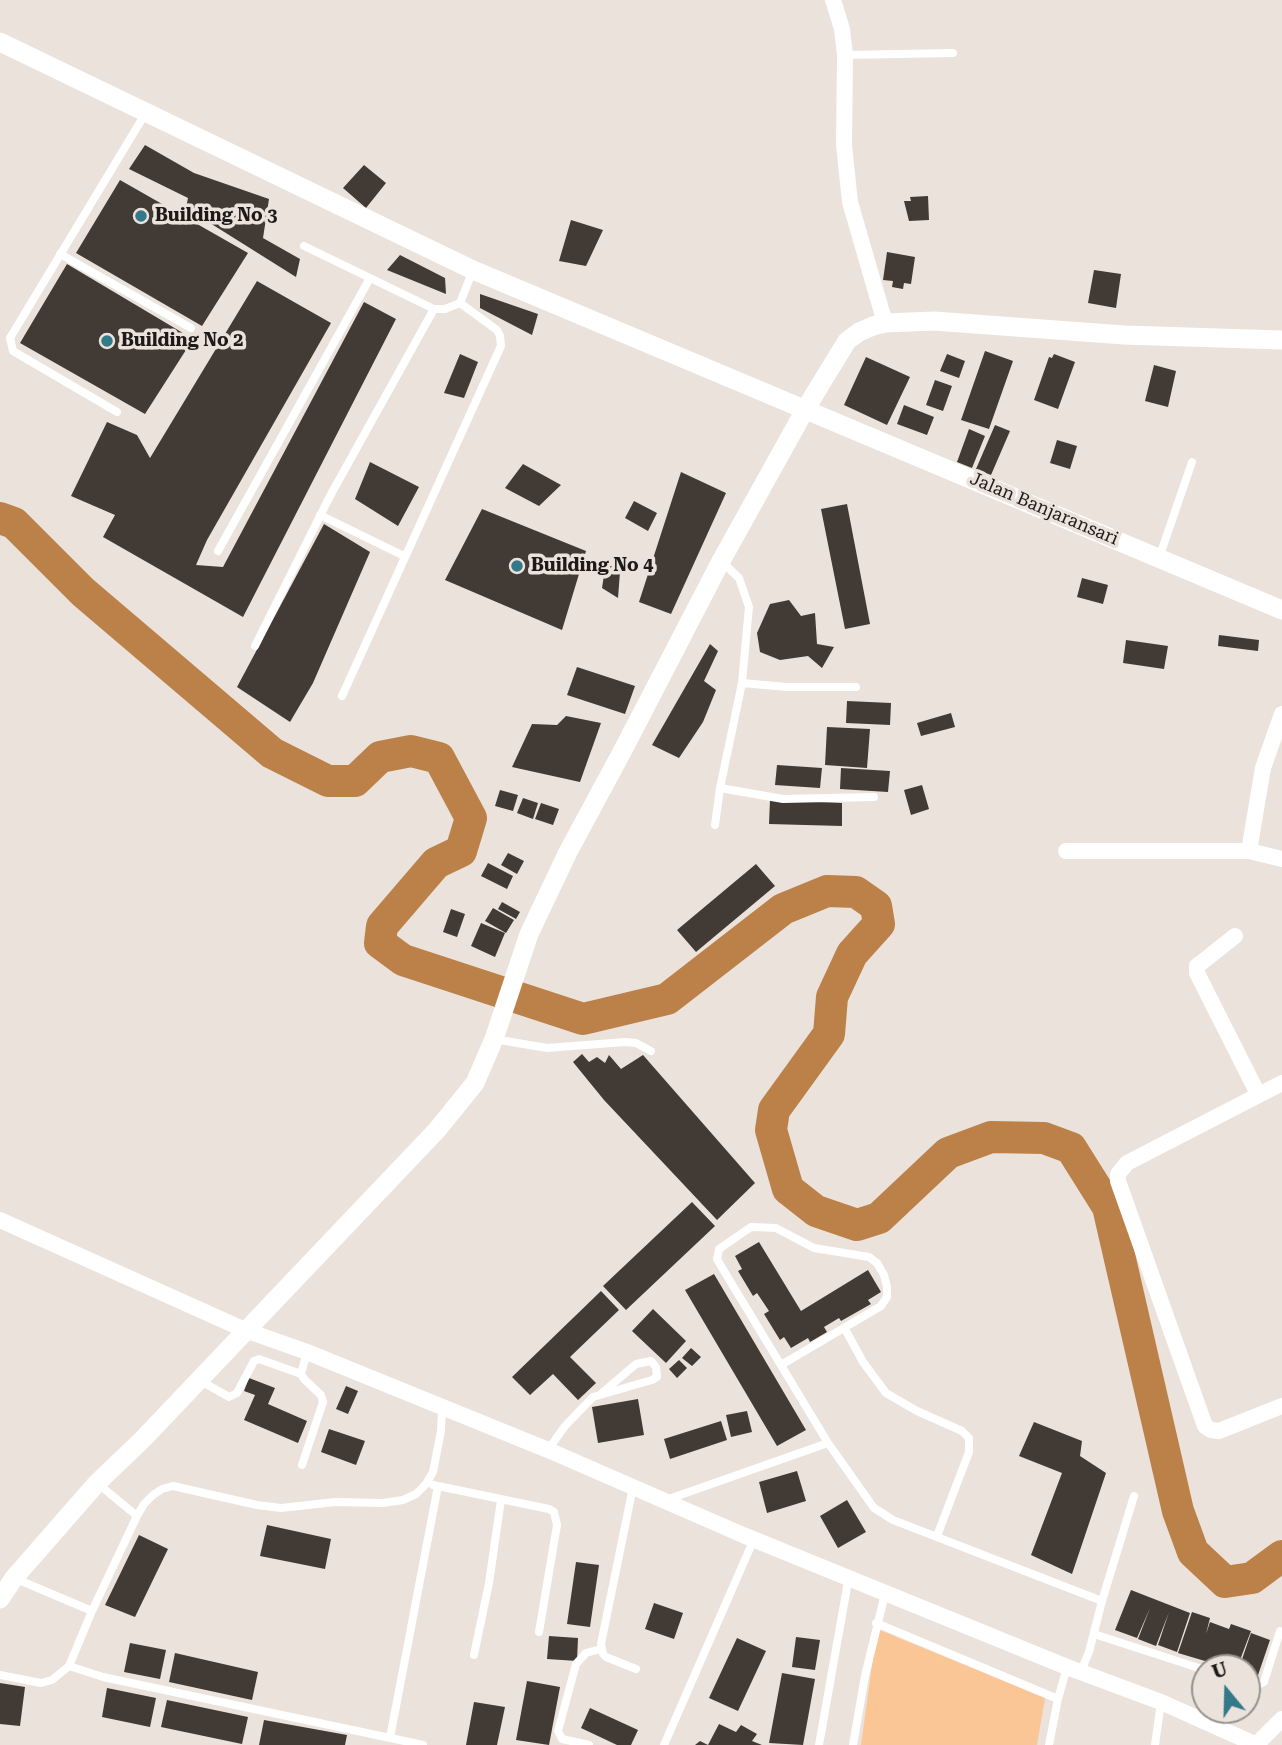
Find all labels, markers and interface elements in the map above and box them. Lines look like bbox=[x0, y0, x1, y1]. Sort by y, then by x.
place label: Building No 3 bbox=[155, 205, 277, 227]
marker: Building No 3 bbox=[133, 208, 149, 224]
place label: Building No 2 bbox=[121, 330, 243, 352]
marker: Building No 2 bbox=[99, 333, 115, 349]
street label: Jalan Banjaransari bbox=[966, 468, 1122, 550]
place label: Building No 4 bbox=[531, 555, 653, 577]
marker: Building No 4 bbox=[509, 558, 525, 574]
north arrow bbox=[1191, 1654, 1261, 1724]
text: U bbox=[1209, 1657, 1230, 1684]

